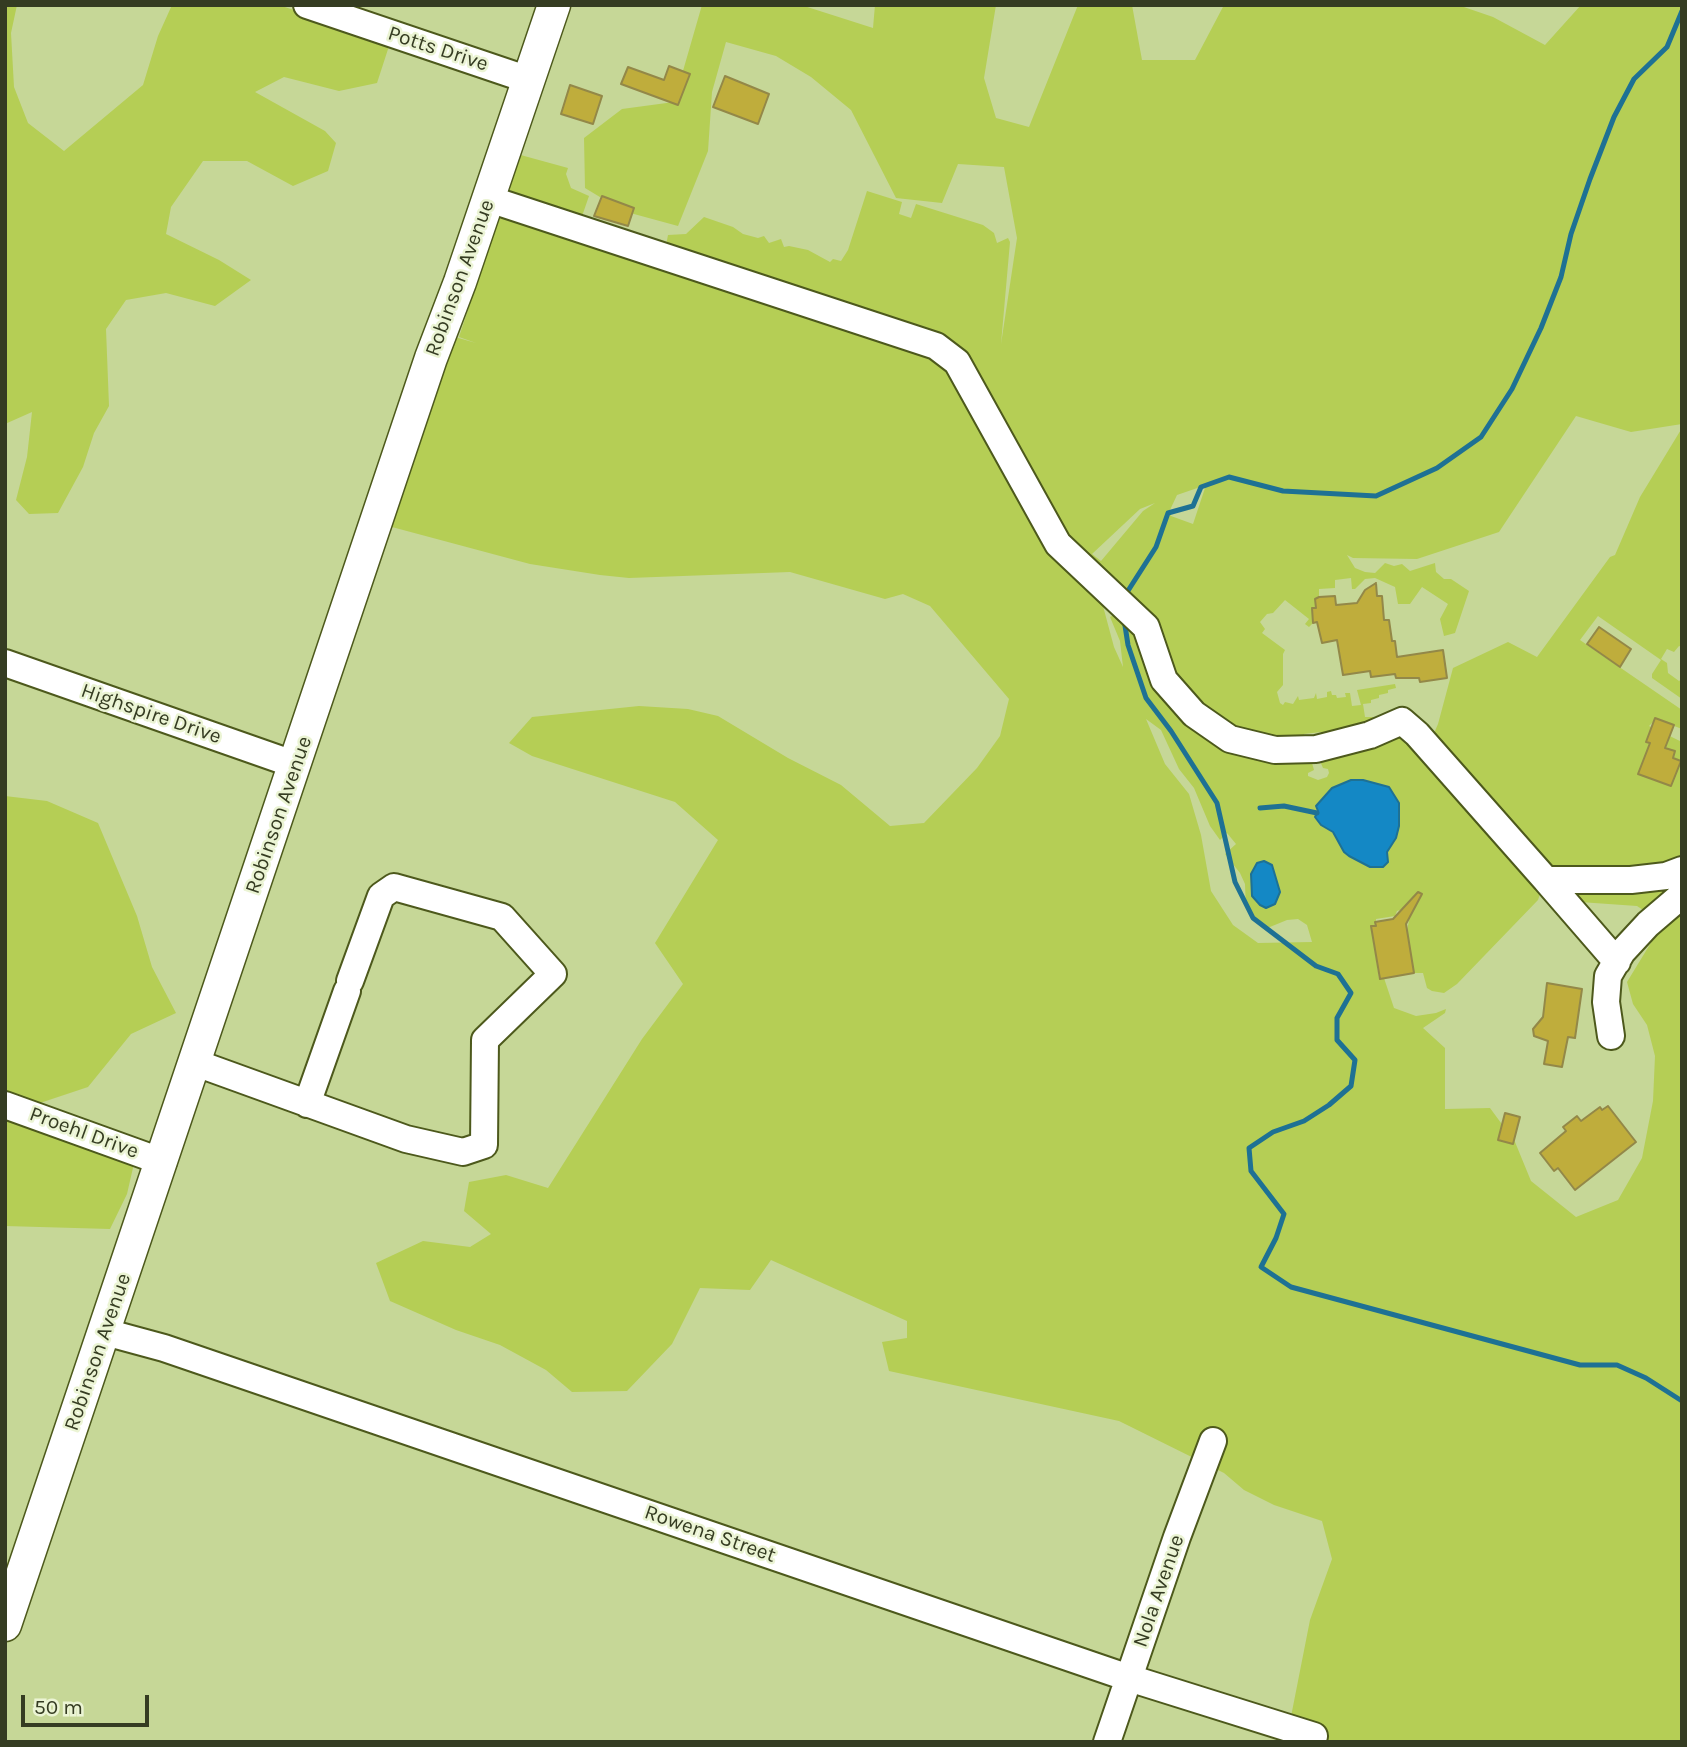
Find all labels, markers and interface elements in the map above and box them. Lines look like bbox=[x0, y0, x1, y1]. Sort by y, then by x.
street label: Potts Drive bbox=[385, 21, 491, 77]
street label: Robinson Avenue bbox=[420, 196, 500, 360]
street label: Highspire Drive bbox=[77, 678, 225, 750]
street label: Robinson Avenue bbox=[240, 733, 318, 897]
street label: Proehl Drive bbox=[26, 1102, 142, 1164]
street label: Robinson Avenue bbox=[59, 1270, 137, 1434]
street label: Rowena Street bbox=[641, 1500, 779, 1568]
street label: Nola Avenue bbox=[1128, 1531, 1190, 1651]
scale bar bbox=[24, 1680, 152, 1724]
text: 50 m bbox=[34, 1695, 83, 1719]

